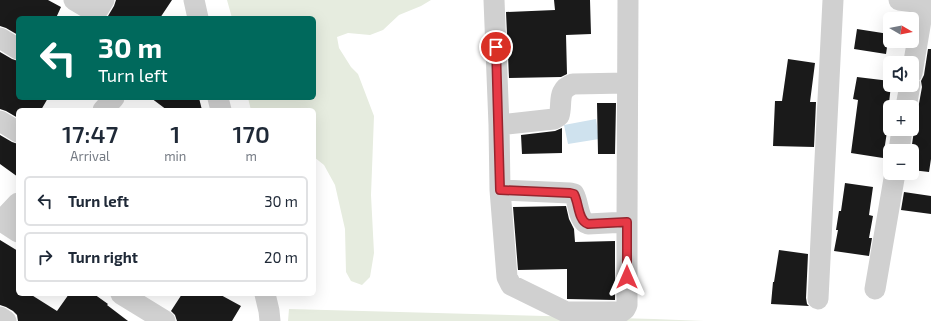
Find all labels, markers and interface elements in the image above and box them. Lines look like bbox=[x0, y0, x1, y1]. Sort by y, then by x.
north arrow bbox=[883, 12, 919, 48]
map controls bbox=[883, 12, 919, 180]
text: 30 m bbox=[98, 30, 162, 64]
pin bbox=[479, 30, 513, 64]
icon: left bbox=[32, 32, 84, 84]
icon: arrive bbox=[485, 36, 507, 58]
button: sound bbox=[883, 56, 919, 92]
text: Turn left bbox=[98, 64, 168, 86]
button: + bbox=[883, 100, 919, 136]
text: 17:47 bbox=[62, 119, 118, 148]
text: 1 bbox=[170, 119, 180, 148]
text: 170 bbox=[232, 119, 270, 148]
button: − bbox=[883, 144, 919, 180]
text: Arrival bbox=[70, 148, 110, 164]
text: min bbox=[164, 148, 186, 164]
text: m bbox=[245, 148, 257, 164]
icon: left bbox=[34, 190, 56, 212]
text: Turn left bbox=[68, 192, 129, 210]
text: 30 m bbox=[264, 192, 298, 210]
icon: right bbox=[34, 246, 56, 268]
text: Turn right bbox=[68, 248, 138, 266]
text: 20 m bbox=[264, 248, 298, 266]
position arrow bbox=[606, 256, 648, 298]

